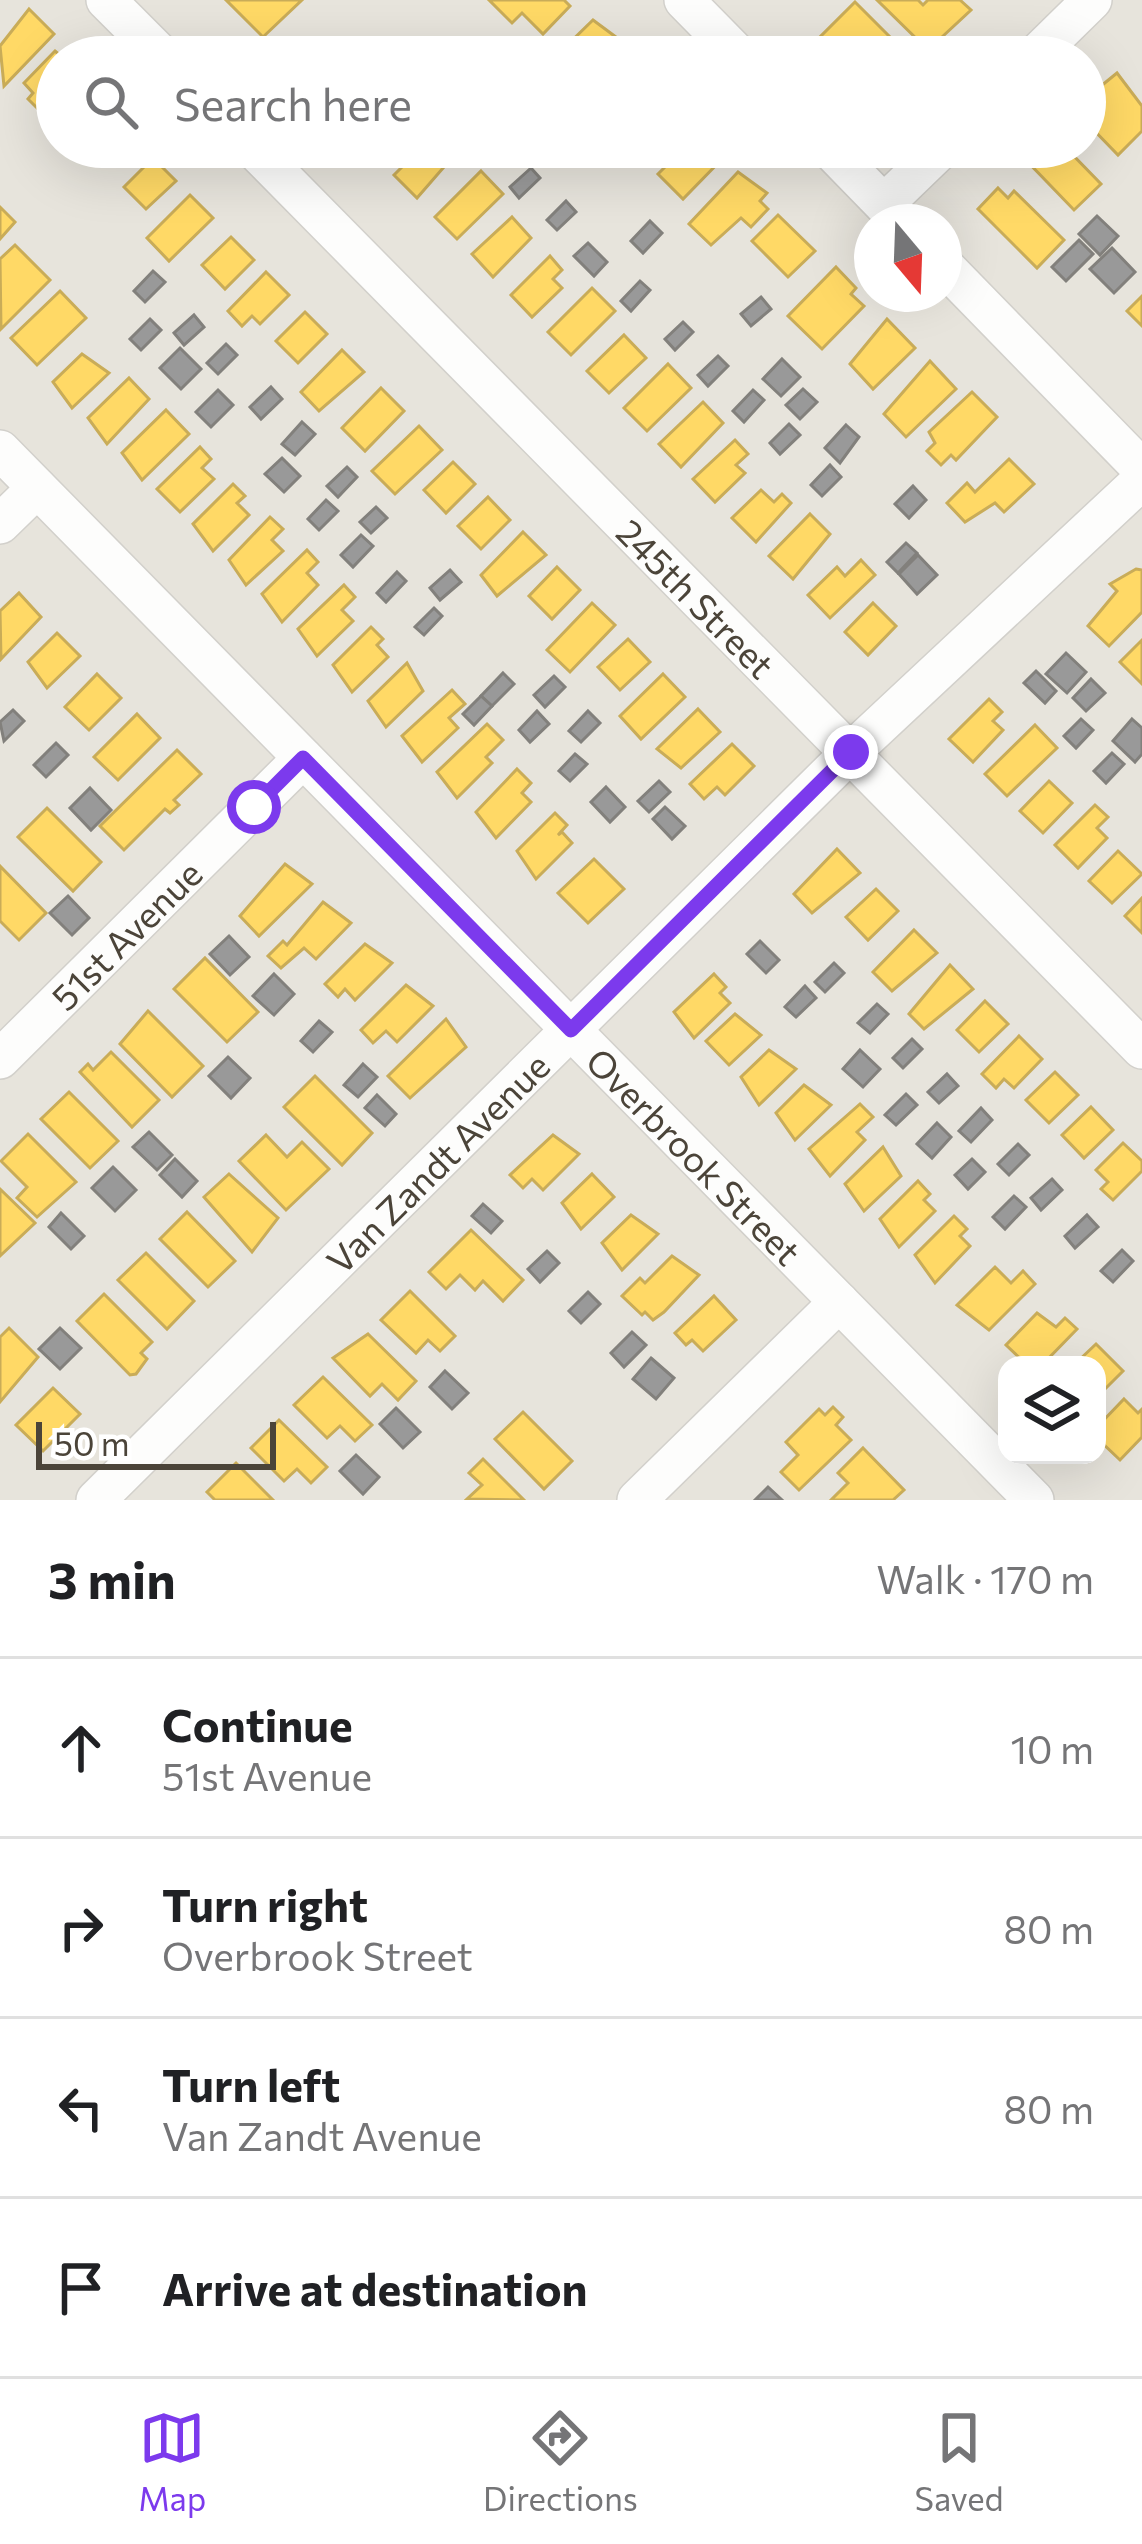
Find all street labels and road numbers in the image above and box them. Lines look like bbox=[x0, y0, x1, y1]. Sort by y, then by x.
street label: 245th Street bbox=[609, 509, 785, 686]
street label: 51st Avenue bbox=[41, 850, 210, 1018]
street label: Overbrook Street bbox=[578, 1038, 811, 1273]
street label: Van Zandt Avenue bbox=[317, 1043, 557, 1282]

